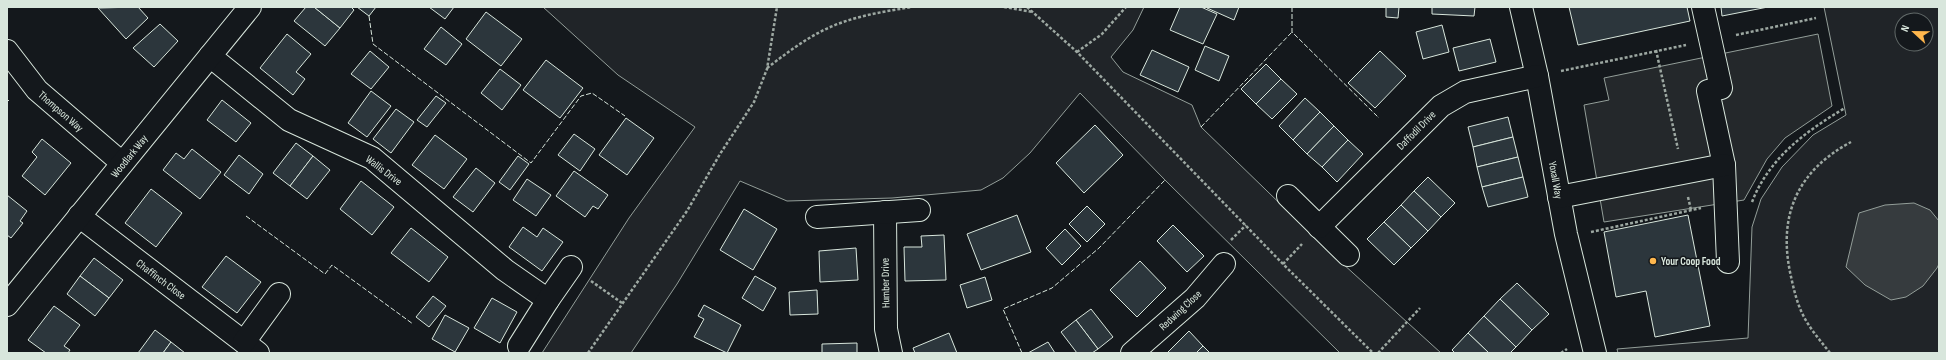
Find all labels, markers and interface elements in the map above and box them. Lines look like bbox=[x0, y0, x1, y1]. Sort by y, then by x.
north arrow bbox=[1894, 12, 1934, 52]
text: N bbox=[1898, 23, 1912, 34]
street label: Thompson Way bbox=[35, 88, 86, 135]
street label: Daffodil Drive bbox=[1394, 108, 1439, 153]
street label: Woodlark Way bbox=[108, 132, 151, 180]
street label: Wallis Drive bbox=[363, 152, 405, 188]
street label: Yoxall Way bbox=[1546, 160, 1565, 201]
place label: Your Coop Food bbox=[1661, 255, 1721, 268]
marker: Your Coop Food bbox=[1648, 256, 1658, 266]
street label: Chaffinch Close bbox=[133, 257, 188, 302]
street label: Humber Drive bbox=[879, 258, 892, 308]
street label: Redwing Close bbox=[1156, 287, 1204, 333]

